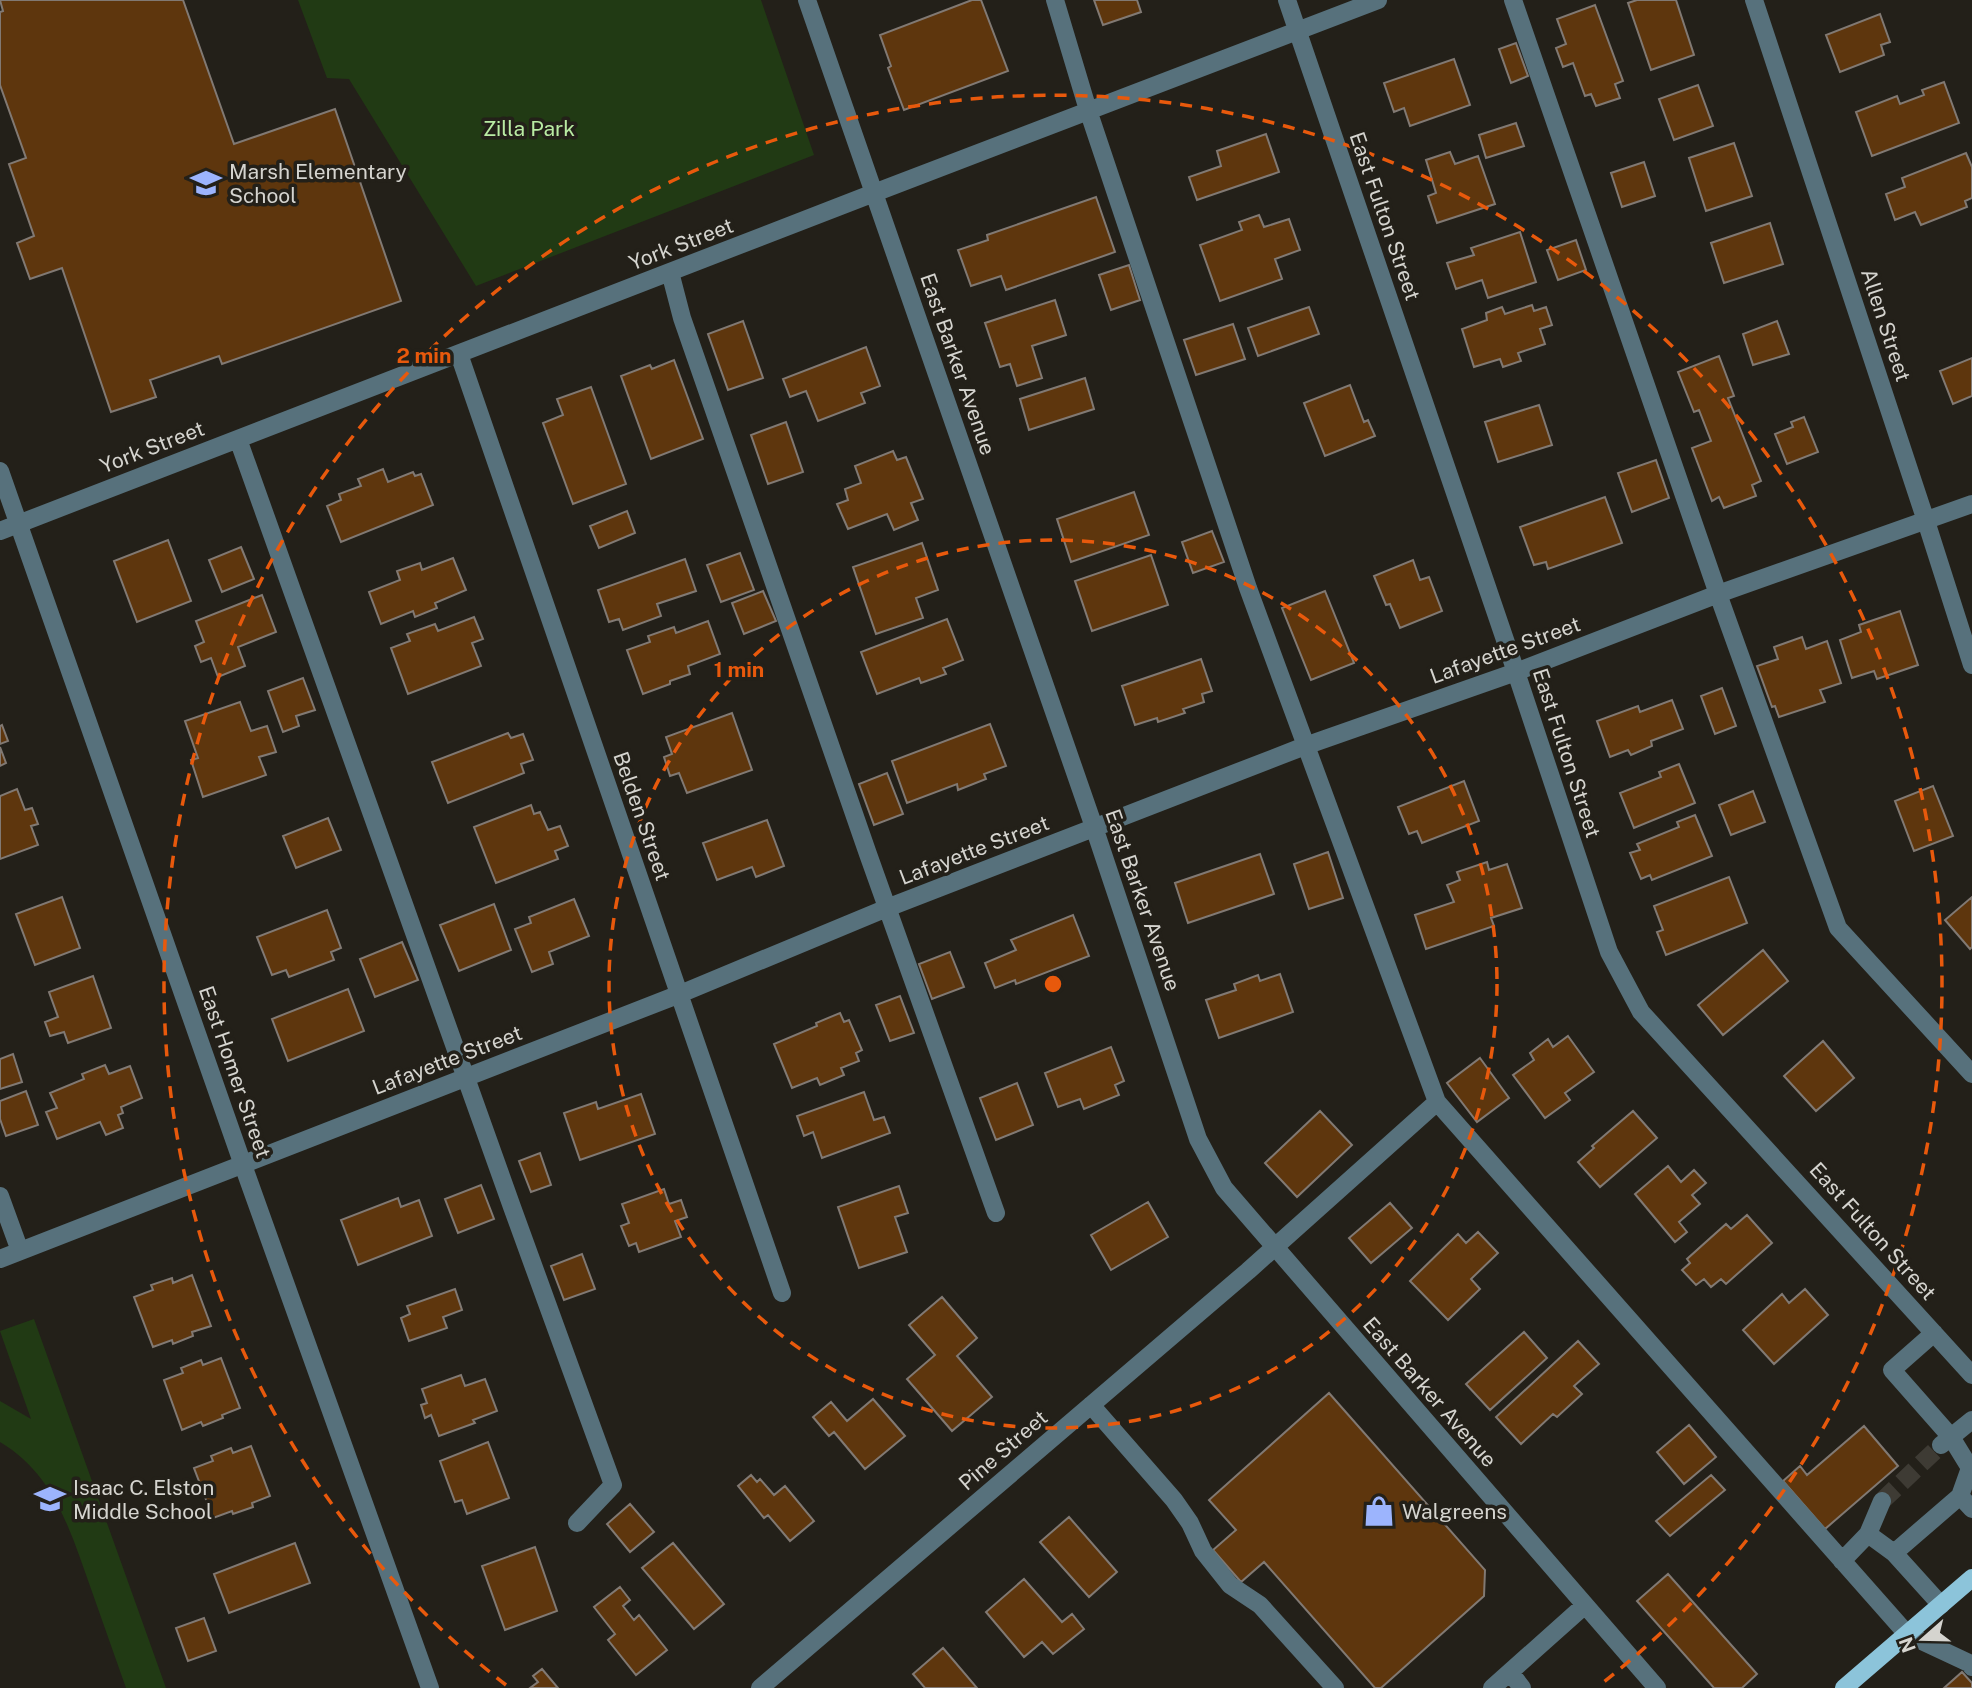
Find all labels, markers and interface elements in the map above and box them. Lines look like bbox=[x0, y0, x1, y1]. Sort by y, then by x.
park label: Zilla Park bbox=[483, 116, 575, 141]
street label: East Fulton Street bbox=[1344, 128, 1426, 304]
place label: Marsh Elementary School bbox=[229, 159, 407, 208]
school or university icon: Marsh Elementary School bbox=[189, 166, 223, 200]
street label: York Street bbox=[625, 213, 737, 275]
street label: Allen Street bbox=[1856, 265, 1916, 385]
street label: East Barker Avenue bbox=[915, 270, 1001, 458]
text: 2 min bbox=[396, 343, 452, 368]
street label: York Street bbox=[96, 416, 208, 478]
street label: Lafayette Street bbox=[1426, 611, 1584, 689]
text: 1 min bbox=[714, 657, 764, 682]
street label: East Fulton Street bbox=[1528, 665, 1606, 841]
street label: Belden Street bbox=[608, 748, 676, 884]
street label: East Barker Avenue bbox=[1100, 806, 1186, 994]
street label: Lafayette Street bbox=[896, 810, 1052, 890]
centre of rings bbox=[1041, 972, 1065, 996]
street label: East Homer Street bbox=[194, 983, 276, 1161]
street label: Lafayette Street bbox=[369, 1020, 525, 1100]
street label: East Fulton Street bbox=[1805, 1157, 1941, 1305]
street label: East Barker Avenue bbox=[1358, 1312, 1502, 1472]
street label: Pine Street bbox=[954, 1405, 1052, 1495]
place label: Isaac C. Elston Middle School bbox=[73, 1475, 214, 1524]
school or university icon: Isaac C. Elston Middle School bbox=[33, 1482, 67, 1516]
shop icon: Walgreens bbox=[1362, 1494, 1396, 1528]
place label: Walgreens bbox=[1402, 1499, 1507, 1524]
north arrow bbox=[1888, 1604, 1958, 1674]
text: N bbox=[1894, 1634, 1920, 1656]

